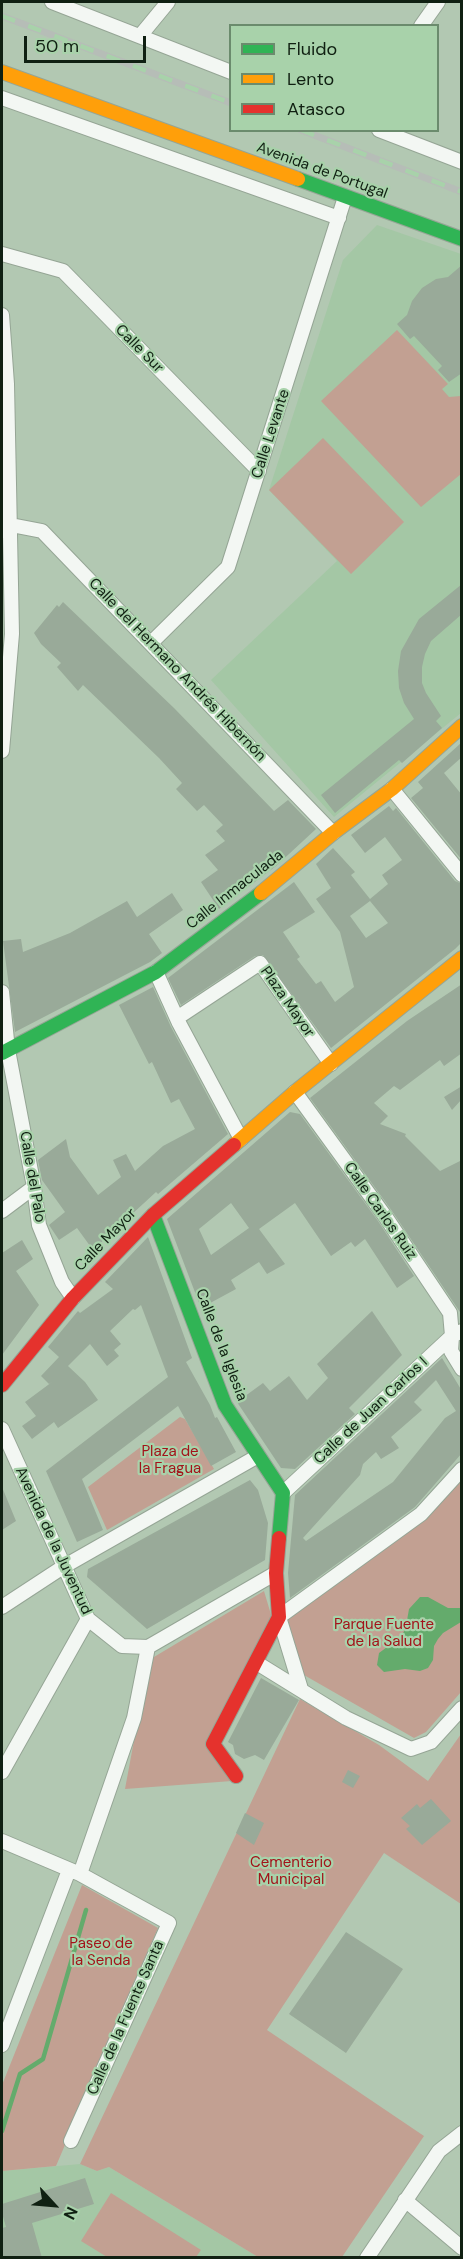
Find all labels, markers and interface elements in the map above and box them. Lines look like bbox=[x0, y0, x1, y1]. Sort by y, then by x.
scale bar bbox=[27, 24, 148, 62]
legend bbox=[229, 24, 439, 132]
text: 50 m bbox=[35, 34, 79, 58]
text: Fluido bbox=[287, 37, 337, 61]
text: Lento bbox=[287, 67, 334, 91]
text: Atasco bbox=[287, 97, 345, 121]
street label: Avenida de Portugal bbox=[254, 139, 390, 203]
street label: Calle Sur bbox=[111, 321, 167, 377]
street label: Calle Levante bbox=[248, 387, 294, 481]
street label: Calle del Hermano Andrés Hibernón bbox=[85, 575, 269, 765]
street label: Calle Inmaculada bbox=[183, 847, 287, 933]
street label: Plaza Mayor bbox=[256, 963, 318, 1041]
street label: Calle del Palo bbox=[15, 1130, 49, 1224]
street label: Calle Carlos Ruiz bbox=[340, 1159, 420, 1263]
street label: Calle Mayor bbox=[71, 1205, 141, 1275]
street label: Calle de la Iglesia bbox=[191, 1286, 251, 1404]
street label: Calle de Juan Carlos I bbox=[311, 1354, 431, 1468]
park label: Plaza de la Fragua bbox=[139, 1443, 201, 1478]
street label: Avenida de la Juventud bbox=[11, 1464, 95, 1618]
park label: Parque Fuente de la Salud bbox=[334, 1616, 434, 1651]
park label: Cementerio Municipal bbox=[250, 1854, 332, 1889]
park label: Paseo de la Senda bbox=[69, 1935, 133, 1970]
street label: Calle de la Fuente Santa bbox=[84, 1938, 168, 2098]
north arrow bbox=[24, 2175, 84, 2235]
text: N bbox=[59, 2203, 83, 2223]

